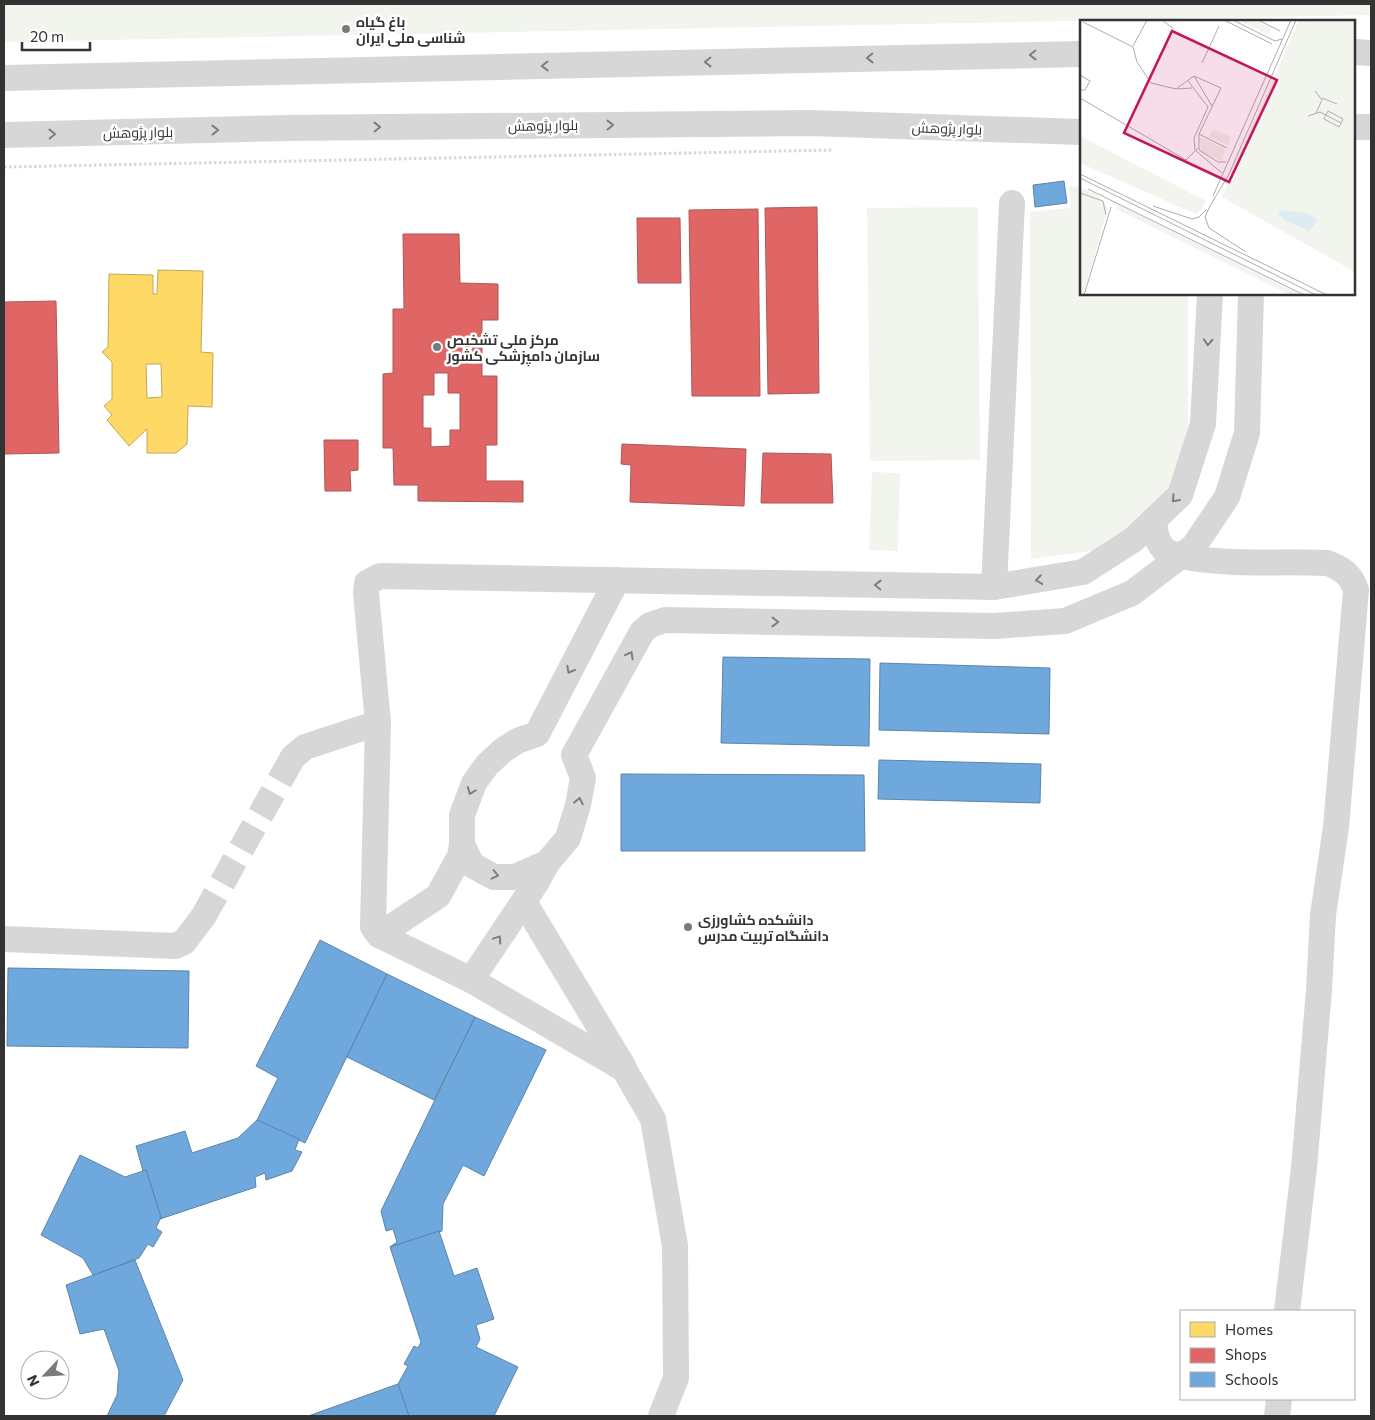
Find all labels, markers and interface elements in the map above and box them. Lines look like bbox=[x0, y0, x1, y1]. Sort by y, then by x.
place label: باغ گیاه‌ شناسی ملی ایران bbox=[356, 13, 465, 47]
scale bar bbox=[22, 20, 90, 52]
inset map bbox=[1080, 20, 1355, 295]
marker: باغ گیاه‌ شناسی ملی ایران bbox=[340, 23, 352, 35]
text: 20 m bbox=[30, 27, 64, 45]
one-way arrow bbox=[1028, 50, 1036, 60]
one-way arrow bbox=[866, 53, 874, 64]
one-way arrow bbox=[703, 57, 711, 67]
one-way arrow bbox=[541, 60, 549, 71]
street label: بلوار پژوهش bbox=[508, 116, 578, 136]
street label: بلوار پژوهش bbox=[911, 118, 982, 140]
one-way arrow bbox=[606, 120, 614, 130]
one-way arrow bbox=[374, 122, 382, 132]
street label: بلوار پژوهش bbox=[103, 123, 173, 143]
one-way arrow bbox=[211, 124, 219, 135]
one-way arrow bbox=[49, 129, 57, 139]
place label: مرکز ملی تشخیص سازمان دامپزشکی کشور bbox=[446, 331, 600, 367]
one-way arrow bbox=[1202, 339, 1213, 347]
marker: مرکز ملی تشخیص سازمان دامپزشکی کشور bbox=[431, 341, 443, 353]
one-way arrow bbox=[1171, 493, 1180, 502]
one-way arrow bbox=[1035, 574, 1044, 584]
one-way arrow bbox=[873, 580, 881, 590]
one-way arrow bbox=[772, 617, 780, 627]
one-way arrow bbox=[623, 651, 633, 660]
one-way arrow bbox=[566, 665, 576, 674]
one-way arrow bbox=[467, 786, 477, 795]
one-way arrow bbox=[573, 796, 584, 805]
one-way arrow bbox=[491, 869, 499, 880]
place label: دانشکده کشاورزی دانشگاه تربیت مدرس bbox=[698, 911, 829, 945]
marker: دانشکده کشاورزی دانشگاه تربیت مدرس bbox=[682, 921, 694, 933]
one-way arrow bbox=[492, 936, 501, 945]
legend bbox=[1180, 1310, 1355, 1400]
text: Homes bbox=[1225, 1320, 1273, 1338]
text: Shops bbox=[1225, 1345, 1267, 1363]
north arrow bbox=[20, 1350, 70, 1400]
text: Schools bbox=[1225, 1370, 1279, 1388]
text: N bbox=[23, 1372, 43, 1389]

